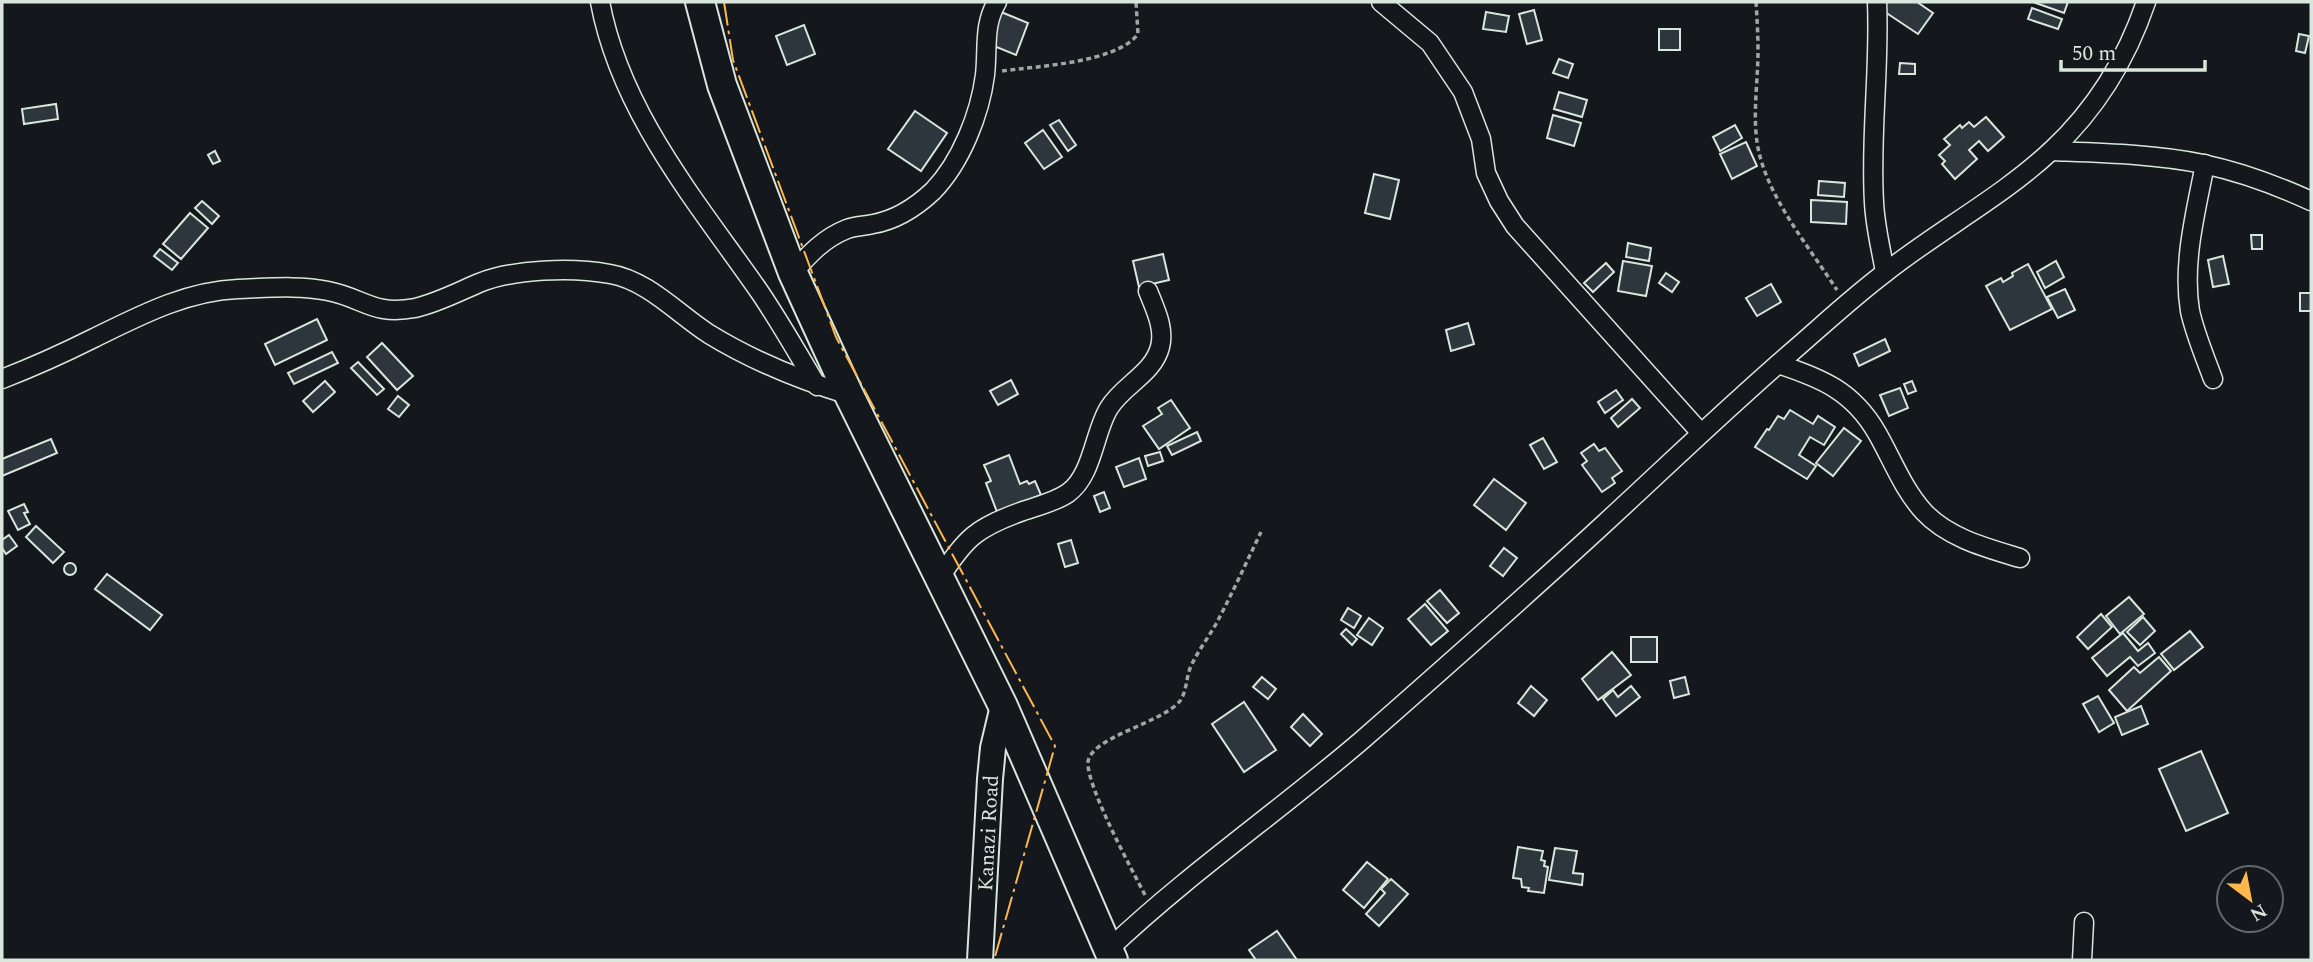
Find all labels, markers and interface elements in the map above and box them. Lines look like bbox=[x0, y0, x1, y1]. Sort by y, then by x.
scale bar bbox=[2061, 28, 2204, 72]
text: 50 m bbox=[2072, 38, 2116, 70]
street label: Kanazi Road bbox=[970, 774, 1008, 892]
north arrow bbox=[2215, 864, 2285, 934]
text: N bbox=[2244, 896, 2272, 929]

